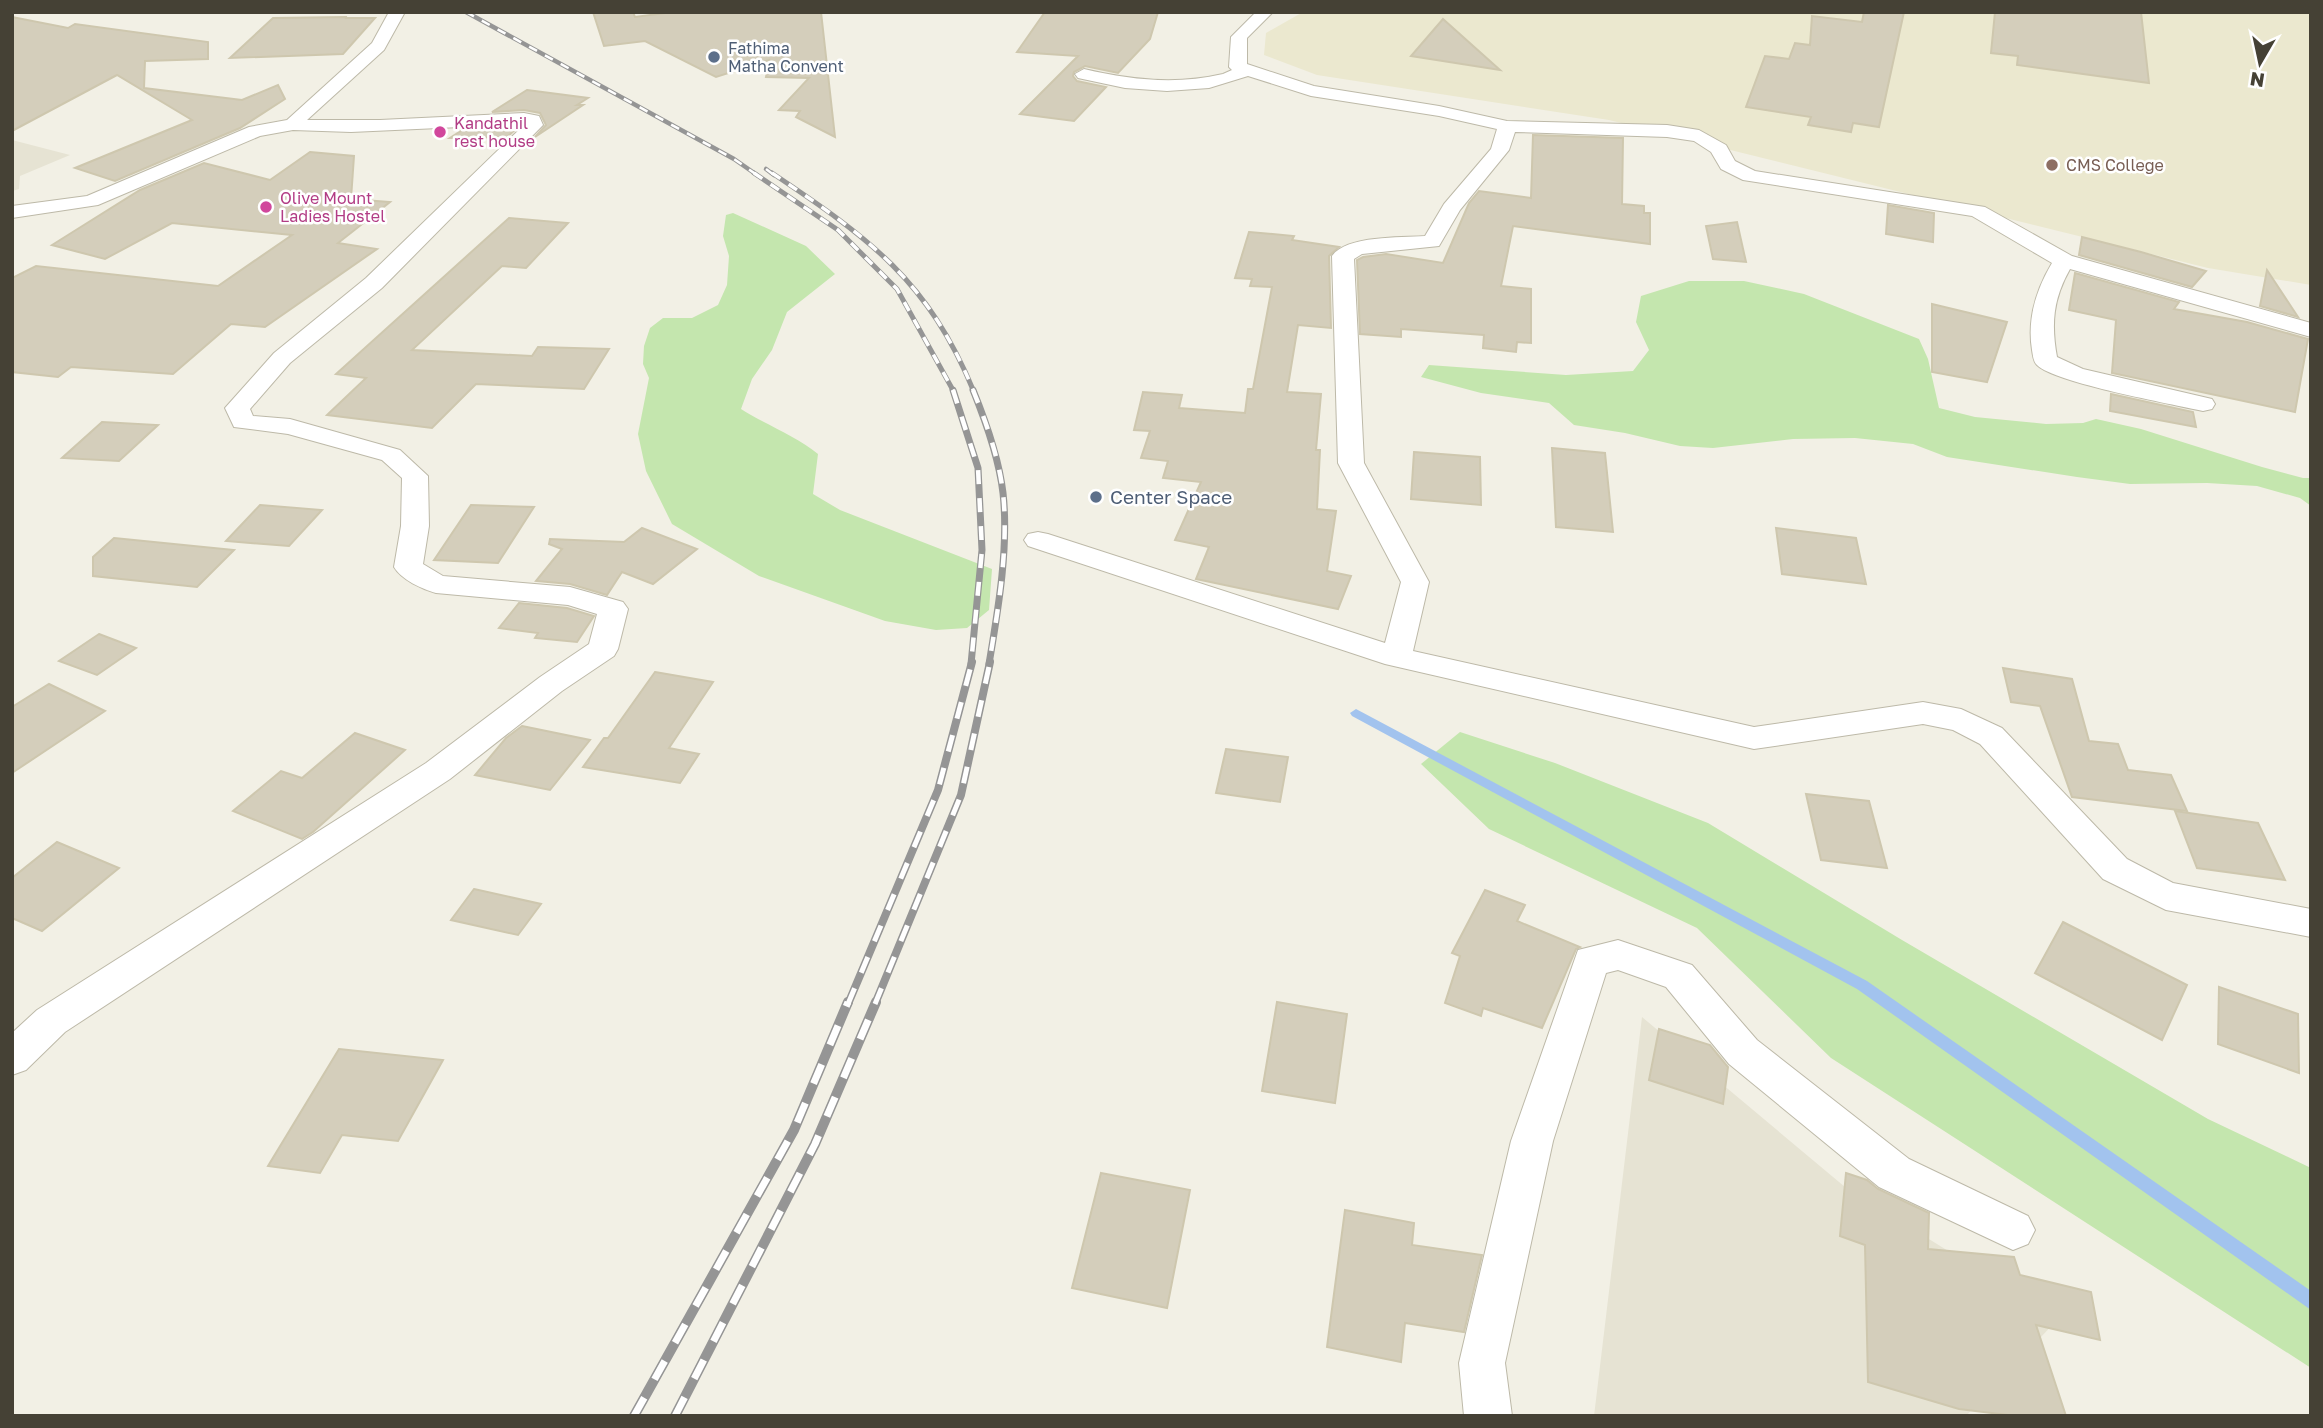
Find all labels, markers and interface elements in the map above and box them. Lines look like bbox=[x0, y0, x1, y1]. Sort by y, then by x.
north arrow bbox=[2225, 28, 2295, 98]
place label: Fathima Matha Convent bbox=[728, 38, 844, 76]
marker: Fathima Matha Convent bbox=[706, 49, 722, 65]
text: N bbox=[2248, 68, 2266, 93]
place label: Kandathil rest house bbox=[454, 113, 535, 151]
marker: Kandathil rest house bbox=[432, 124, 448, 140]
place label: CMS College bbox=[2066, 155, 2164, 175]
marker: CMS College bbox=[2044, 157, 2060, 173]
place label: Olive Mount Ladies Hostel bbox=[280, 188, 385, 226]
marker: Olive Mount Ladies Hostel bbox=[258, 199, 274, 215]
place label: Center Space bbox=[1110, 485, 1232, 508]
marker: Center Space bbox=[1088, 489, 1104, 505]

